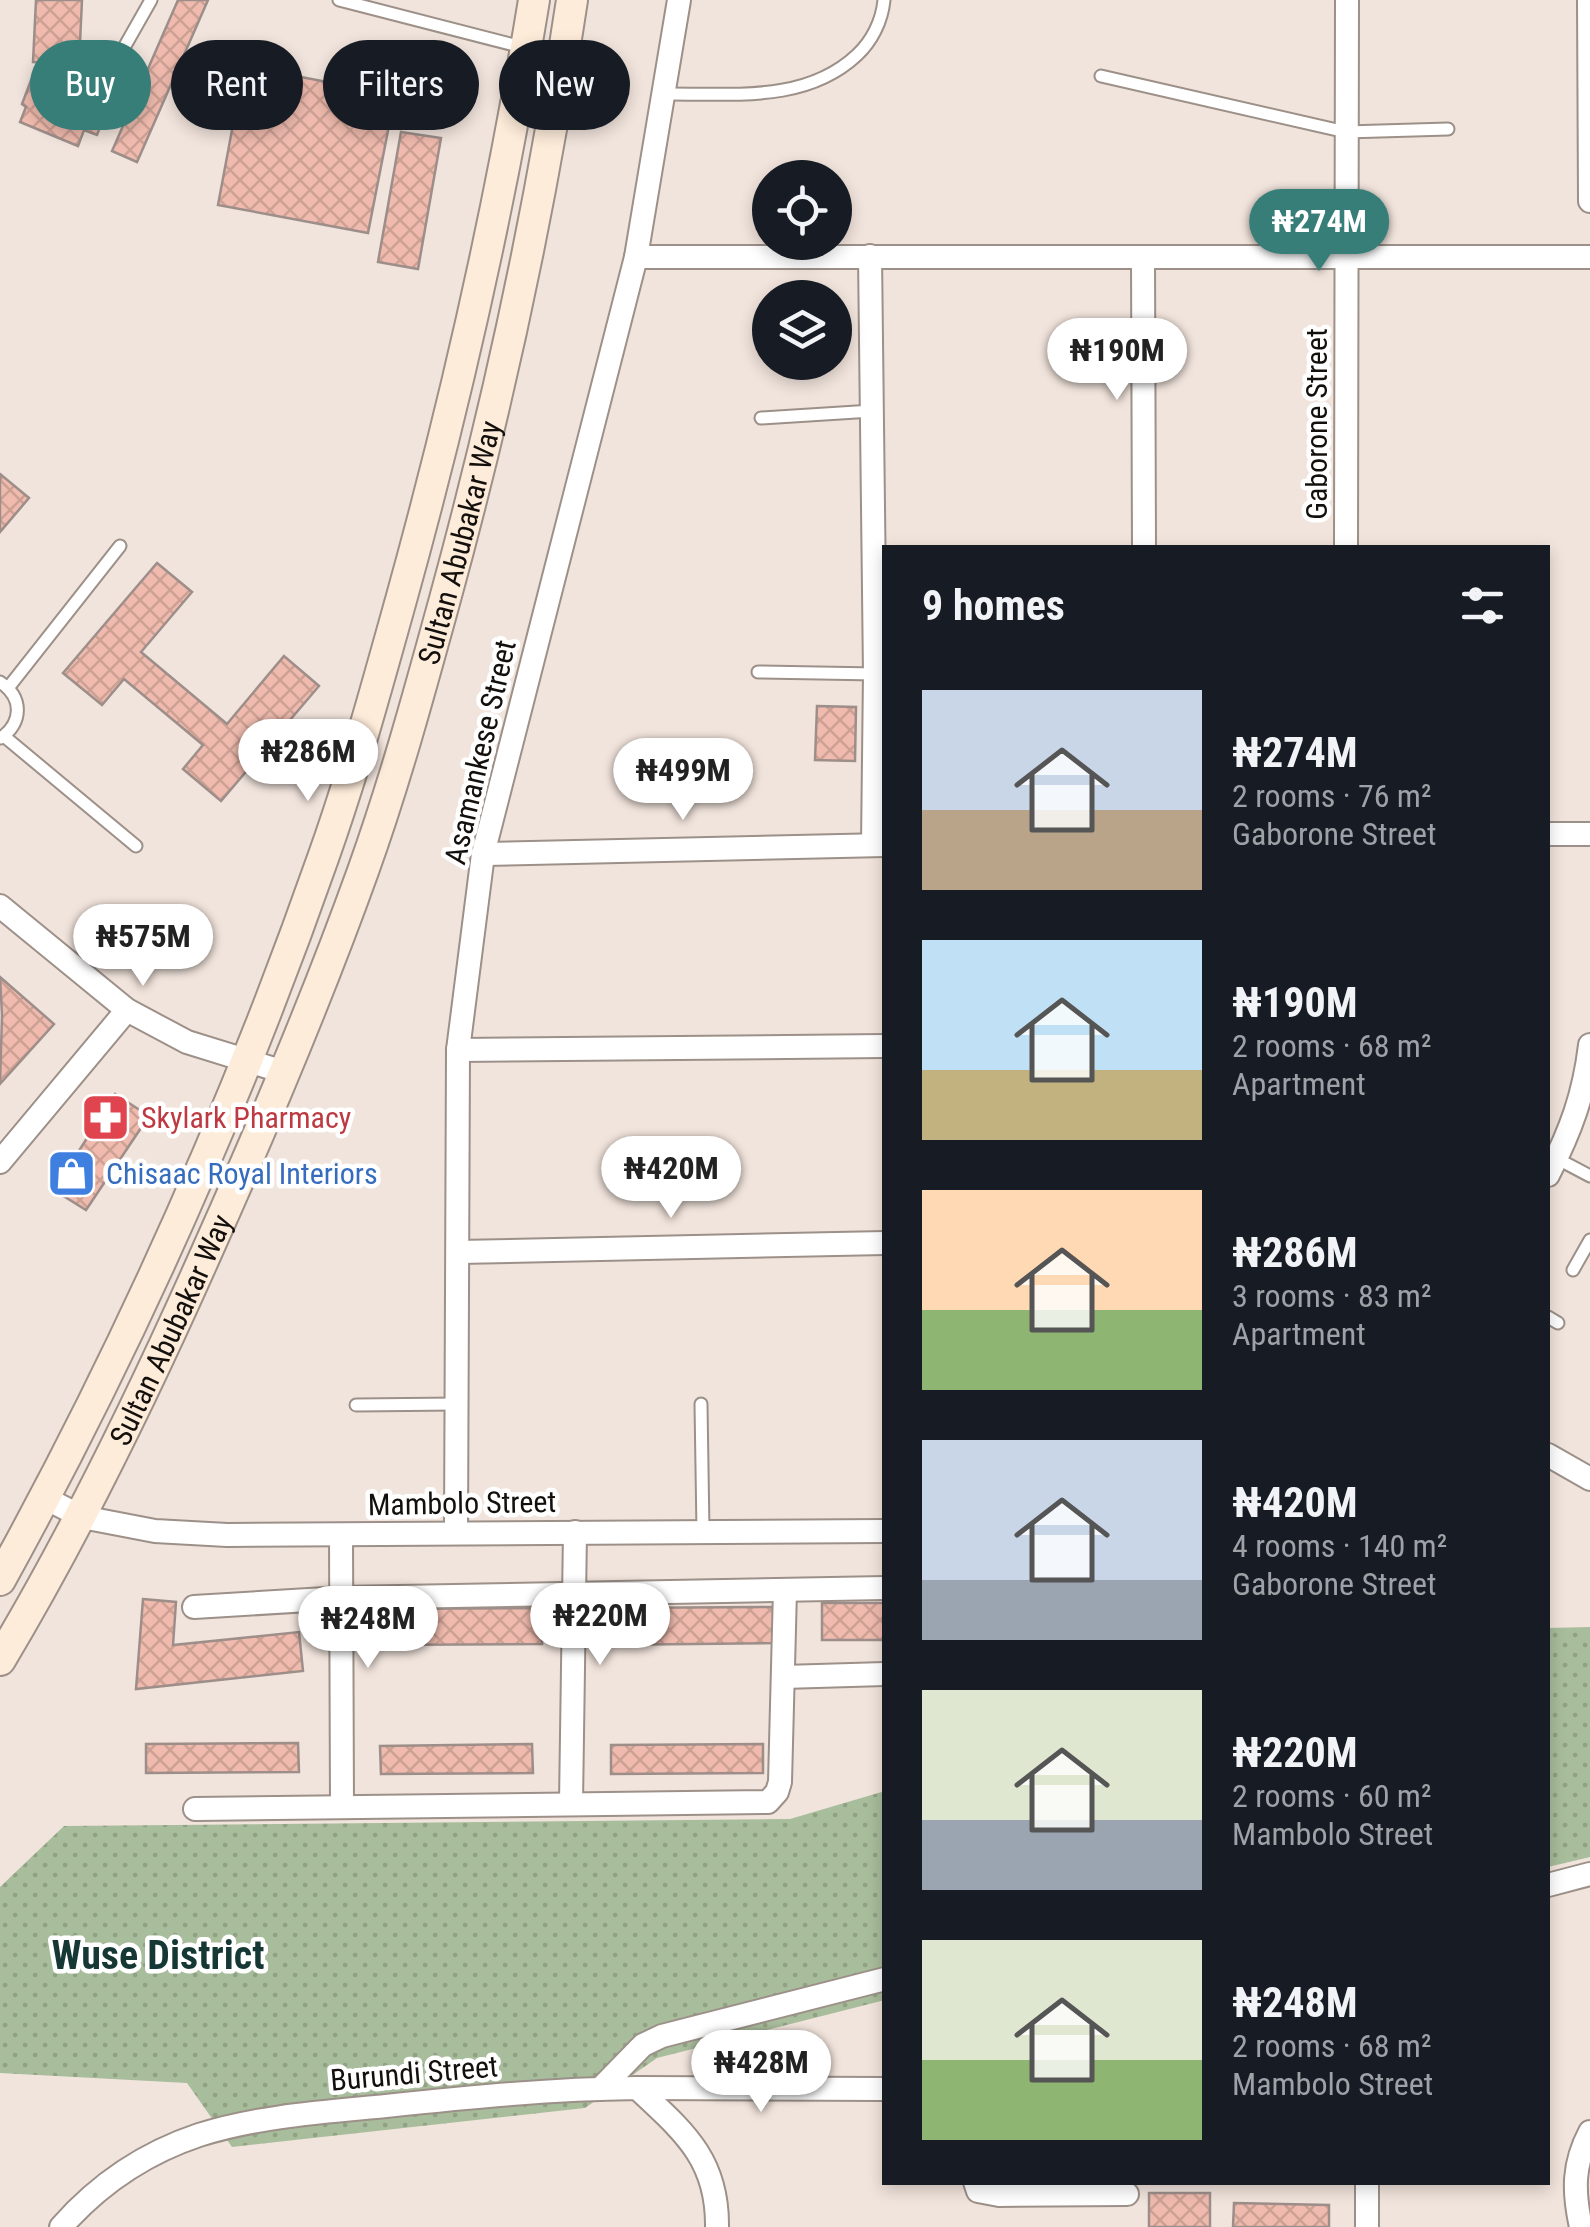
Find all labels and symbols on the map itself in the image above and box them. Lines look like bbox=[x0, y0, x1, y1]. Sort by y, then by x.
pin: ₦274M bbox=[1249, 189, 1389, 274]
pin: ₦190M bbox=[1047, 318, 1187, 403]
street label: Gaborone Street bbox=[1299, 328, 1334, 520]
street label: Sultan Abubakar Way bbox=[410, 417, 508, 668]
street label: Asamankese Street bbox=[437, 636, 523, 868]
pin: ₦286M bbox=[238, 719, 378, 804]
pin: ₦499M bbox=[613, 738, 753, 823]
pin: ₦575M bbox=[73, 904, 213, 989]
pharmacy icon: Skylark Pharmacy bbox=[80, 1091, 132, 1143]
place label: Skylark Pharmacy bbox=[141, 1100, 351, 1135]
pin: ₦420M bbox=[601, 1136, 741, 1221]
shop icon: Chisaac Royal Interiors bbox=[45, 1147, 97, 1199]
place label: Chisaac Royal Interiors bbox=[106, 1156, 378, 1191]
street label: Sultan Abubakar Way bbox=[102, 1209, 239, 1451]
street label: Mambolo Street bbox=[367, 1484, 557, 1522]
pin: ₦220M bbox=[530, 1583, 670, 1668]
pin: ₦248M bbox=[298, 1586, 438, 1671]
district label: Wuse District bbox=[52, 1932, 264, 1979]
pin: ₦428M bbox=[691, 2030, 831, 2115]
street label: Burundi Street bbox=[329, 2048, 499, 2098]

